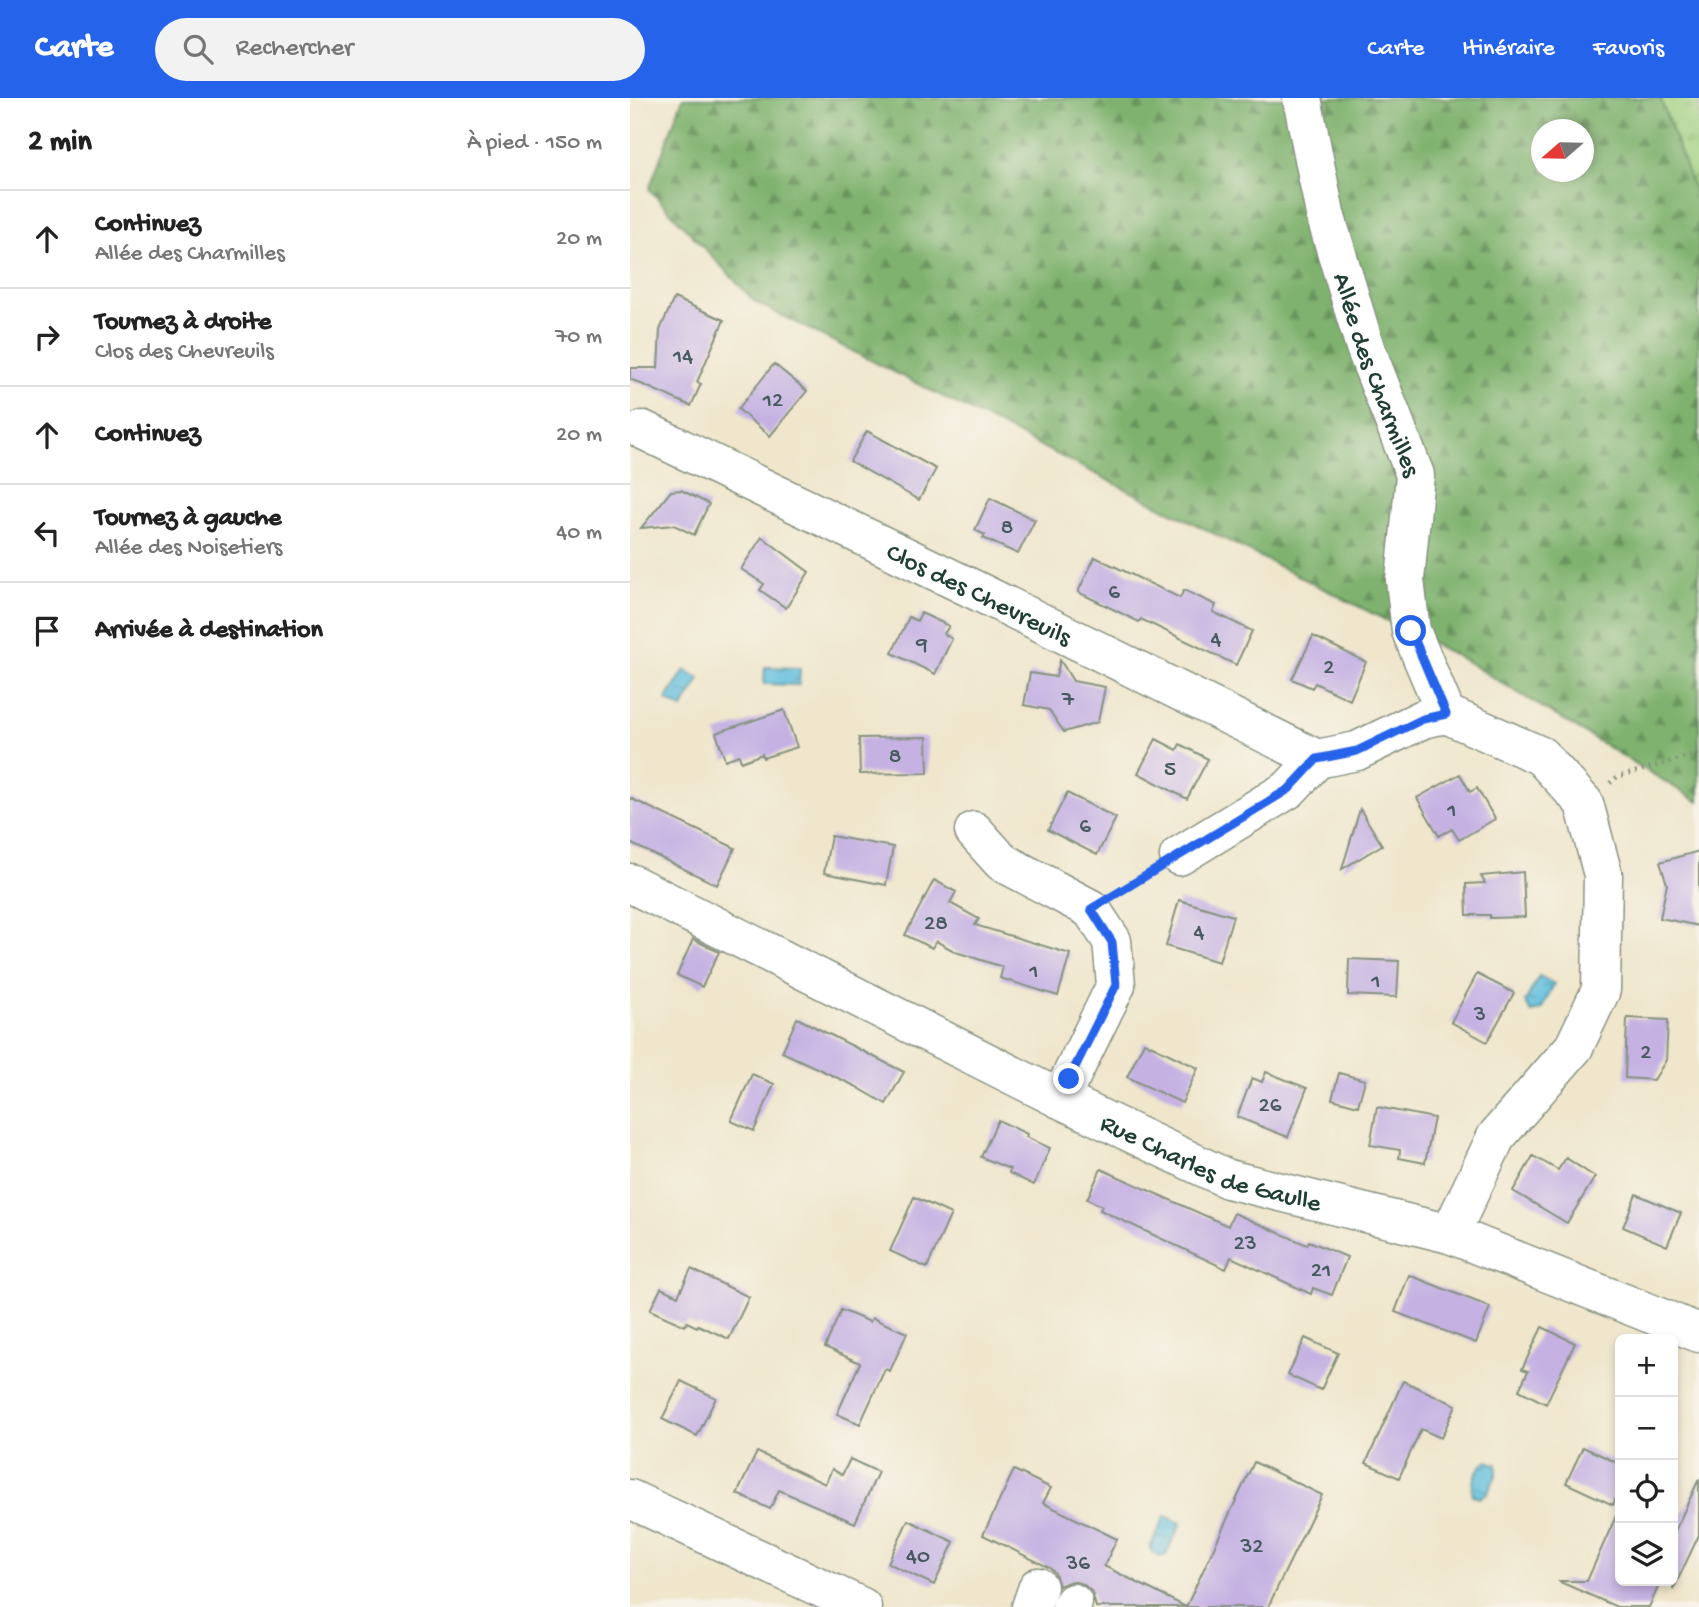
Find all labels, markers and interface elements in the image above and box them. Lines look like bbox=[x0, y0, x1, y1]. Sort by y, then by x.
search box bbox=[155, 18, 645, 81]
text: Carte bbox=[35, 30, 113, 68]
icon: search bbox=[179, 30, 217, 68]
text: Rechercher bbox=[235, 34, 353, 65]
text: Carte bbox=[1367, 35, 1424, 64]
text: Itinéraire bbox=[1462, 35, 1555, 64]
text: Favoris bbox=[1593, 35, 1664, 64]
north arrow bbox=[1531, 119, 1594, 182]
text: 2 min bbox=[28, 126, 92, 161]
text: À pied · 150 m bbox=[467, 130, 602, 157]
text: Continuez bbox=[95, 210, 201, 241]
icon: ahead bbox=[28, 220, 66, 258]
text: 20 m bbox=[556, 226, 602, 253]
text: Allée des Charmilles bbox=[95, 241, 285, 268]
street label: Allée des Charmilles bbox=[1324, 270, 1426, 483]
text: Tournez à droite bbox=[95, 308, 272, 339]
icon: right bbox=[28, 318, 66, 356]
text: 70 m bbox=[555, 324, 602, 351]
text: Clos des Chevreuils bbox=[95, 339, 274, 366]
house number: 14 bbox=[672, 344, 693, 371]
house number: 12 bbox=[762, 388, 783, 415]
icon: ahead bbox=[28, 416, 66, 454]
text: Continuez bbox=[95, 420, 201, 451]
text: 20 m bbox=[556, 422, 602, 449]
text: Tournez à gauche bbox=[95, 504, 282, 535]
icon: left bbox=[28, 514, 66, 552]
house number: 8 bbox=[1001, 515, 1013, 542]
text: 40 m bbox=[556, 520, 602, 547]
text: Allée des Noisetiers bbox=[95, 535, 282, 562]
street label: Clos des Chevreuils bbox=[880, 539, 1077, 656]
house number: 6 bbox=[1108, 580, 1120, 607]
icon: arrive bbox=[28, 612, 66, 650]
route start bbox=[1395, 615, 1426, 646]
text: Arrivée à destination bbox=[95, 616, 323, 647]
house number: 4 bbox=[1211, 627, 1222, 654]
house number: 9 bbox=[915, 632, 928, 659]
house number: 2 bbox=[1323, 655, 1335, 682]
house number: 7 bbox=[1061, 687, 1075, 714]
house number: 8 bbox=[889, 744, 901, 771]
house number: 5 bbox=[1164, 757, 1176, 784]
house number: 1 bbox=[1446, 798, 1457, 825]
house number: 6 bbox=[1079, 814, 1091, 841]
house number: 28 bbox=[924, 911, 948, 938]
house number: 4 bbox=[1194, 920, 1205, 947]
house number: 1 bbox=[1028, 959, 1039, 986]
house number: 1 bbox=[1370, 969, 1381, 996]
house number: 3 bbox=[1473, 1002, 1486, 1029]
house number: 2 bbox=[1640, 1040, 1652, 1067]
route end bbox=[1053, 1063, 1084, 1094]
house number: 26 bbox=[1259, 1093, 1282, 1120]
street label: Rue Charles de Gaulle bbox=[1094, 1109, 1325, 1222]
house number: 23 bbox=[1233, 1231, 1257, 1258]
house number: 21 bbox=[1311, 1258, 1331, 1285]
map controls bbox=[1615, 1334, 1678, 1586]
button: + bbox=[1615, 1334, 1678, 1397]
button: − bbox=[1615, 1397, 1678, 1460]
button: locate bbox=[1615, 1460, 1678, 1523]
button: layers bbox=[1615, 1523, 1678, 1586]
house number: 32 bbox=[1239, 1534, 1264, 1561]
house number: 40 bbox=[906, 1544, 930, 1571]
house number: 36 bbox=[1065, 1551, 1090, 1578]

